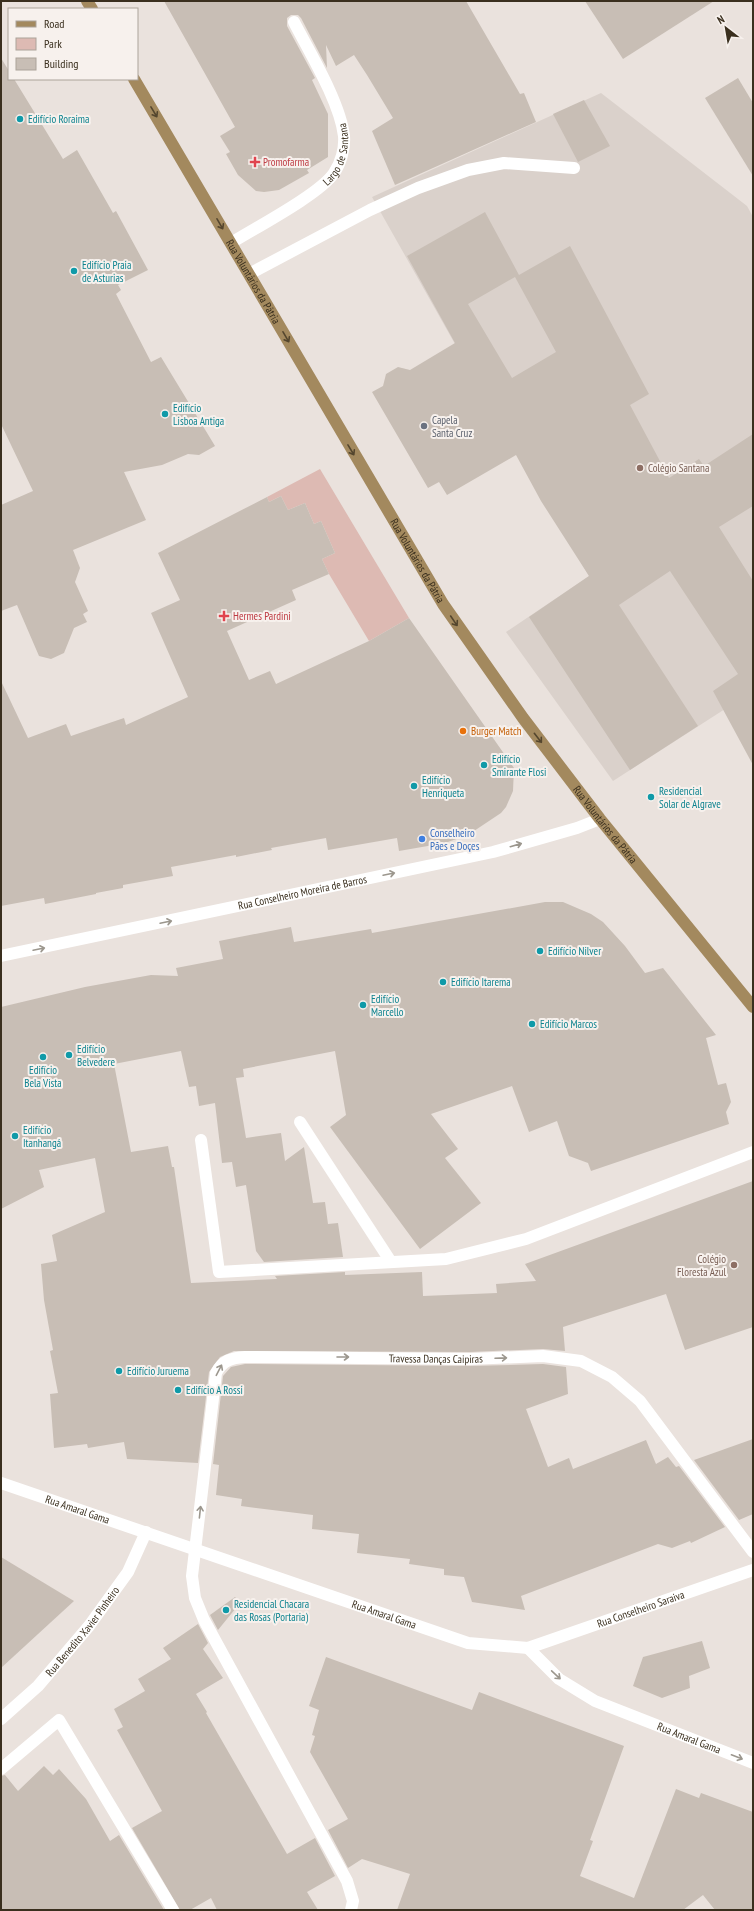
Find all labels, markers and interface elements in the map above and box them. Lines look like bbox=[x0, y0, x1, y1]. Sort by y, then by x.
legend bbox=[8, 8, 138, 80]
north arrow bbox=[706, 8, 746, 48]
text: N bbox=[715, 12, 727, 27]
text: Road bbox=[44, 16, 64, 31]
text: Park bbox=[44, 36, 62, 51]
text: Building bbox=[44, 56, 79, 71]
one-way arrow bbox=[150, 106, 158, 118]
place label: Edifício Roraima bbox=[28, 112, 89, 126]
marker: Edifício Roraima bbox=[15, 114, 25, 124]
street label: Largo de Santana bbox=[320, 122, 351, 188]
place label: Promofarma bbox=[263, 155, 309, 169]
marker: Promofarma bbox=[250, 157, 260, 167]
one-way arrow bbox=[217, 218, 225, 230]
street label: Rua Voluntários da Pátria bbox=[223, 237, 283, 326]
place label: Edifício Praia de Asturias bbox=[82, 258, 131, 285]
marker: Edifício Praia de Asturias bbox=[69, 266, 79, 276]
one-way arrow bbox=[282, 331, 290, 343]
place label: Edifício Lisboa Antiga bbox=[173, 401, 224, 428]
marker: Edifício Lisboa Antiga bbox=[160, 409, 170, 419]
place label: Capela Santa Cruz bbox=[432, 413, 472, 440]
marker: Capela Santa Cruz bbox=[419, 421, 429, 431]
one-way arrow bbox=[347, 444, 355, 455]
place label: Colégio Santana bbox=[648, 461, 709, 475]
marker: Colégio Santana bbox=[635, 463, 645, 473]
street label: Rua Voluntários da Pátria bbox=[387, 516, 448, 605]
place label: Hermes Pardini bbox=[233, 609, 291, 623]
marker: Hermes Pardini bbox=[218, 610, 230, 622]
one-way arrow bbox=[450, 615, 458, 626]
place label: Burger Match bbox=[471, 724, 522, 738]
marker: Burger Match bbox=[458, 726, 468, 736]
one-way arrow bbox=[534, 732, 542, 743]
place label: Edifício Smirante Flosi bbox=[492, 752, 546, 779]
marker: Edifício Smirante Flosi bbox=[479, 760, 489, 770]
place label: Edifício Henriqueta bbox=[422, 773, 464, 800]
marker: Edifício Henriqueta bbox=[409, 781, 419, 791]
street label: Rua Voluntários da Pátria bbox=[570, 783, 640, 866]
place label: Residencial Solar de Algrave bbox=[659, 784, 721, 811]
marker: Residencial Solar de Algrave bbox=[646, 792, 656, 802]
place label: Conselheiro Pães e Doçes bbox=[430, 826, 480, 853]
marker: Conselheiro Pães e Doçes bbox=[417, 834, 427, 844]
one-way arrow bbox=[509, 841, 522, 849]
one-way arrow bbox=[383, 870, 396, 878]
street label: Rua Conselheiro Moreira de Barros bbox=[237, 872, 368, 913]
one-way arrow bbox=[160, 917, 173, 925]
one-way arrow bbox=[32, 944, 45, 952]
place label: Edifício Nilver bbox=[548, 944, 601, 958]
marker: Edifício Nilver bbox=[535, 946, 545, 956]
place label: Edifício Itarema bbox=[451, 975, 511, 989]
marker: Edifício Itarema bbox=[438, 977, 448, 987]
place label: Edifício Marcello bbox=[371, 992, 404, 1019]
marker: Edifício Marcello bbox=[358, 1000, 368, 1010]
place label: Edifício Marcos bbox=[540, 1017, 597, 1031]
marker: Edifício Marcos bbox=[527, 1019, 537, 1029]
place label: Edifício Belvedere bbox=[77, 1042, 115, 1069]
marker: Edifício Belvedere bbox=[64, 1050, 74, 1060]
marker: Edifício Bela Vista bbox=[38, 1052, 48, 1062]
place label: Edifício Bela Vista bbox=[24, 1063, 62, 1090]
place label: Edifício Itanhangá bbox=[23, 1123, 61, 1150]
marker: Edifício Itanhangá bbox=[10, 1131, 20, 1141]
place label: Colégio Floresta Azul bbox=[677, 1252, 726, 1279]
marker: Colégio Floresta Azul bbox=[729, 1260, 739, 1270]
street label: Travessa Danças Caipiras bbox=[389, 1351, 483, 1366]
one-way arrow bbox=[336, 1353, 349, 1361]
one-way arrow bbox=[494, 1354, 507, 1362]
place label: Edifício Juruema bbox=[127, 1364, 189, 1378]
one-way arrow bbox=[216, 1364, 223, 1376]
marker: Edifício Juruema bbox=[114, 1366, 124, 1376]
place label: Edifício A Rossi bbox=[186, 1383, 243, 1397]
marker: Edifício A Rossi bbox=[173, 1385, 183, 1395]
street label: Rua Amaral Gama bbox=[44, 1492, 112, 1527]
one-way arrow bbox=[196, 1506, 204, 1519]
street label: Rua Benedito Xavier Pinheiro bbox=[42, 1584, 122, 1679]
street label: Rua Conselheiro Saraiva bbox=[595, 1587, 686, 1631]
place label: Residencial Chacara das Rosas (Portaria) bbox=[234, 1597, 309, 1624]
street label: Rua Amaral Gama bbox=[350, 1597, 418, 1632]
marker: Residencial Chacara das Rosas (Portaria) bbox=[221, 1605, 231, 1615]
one-way arrow bbox=[550, 1671, 561, 1680]
street label: Rua Amaral Gama bbox=[655, 1719, 723, 1757]
one-way arrow bbox=[731, 1753, 743, 1761]

